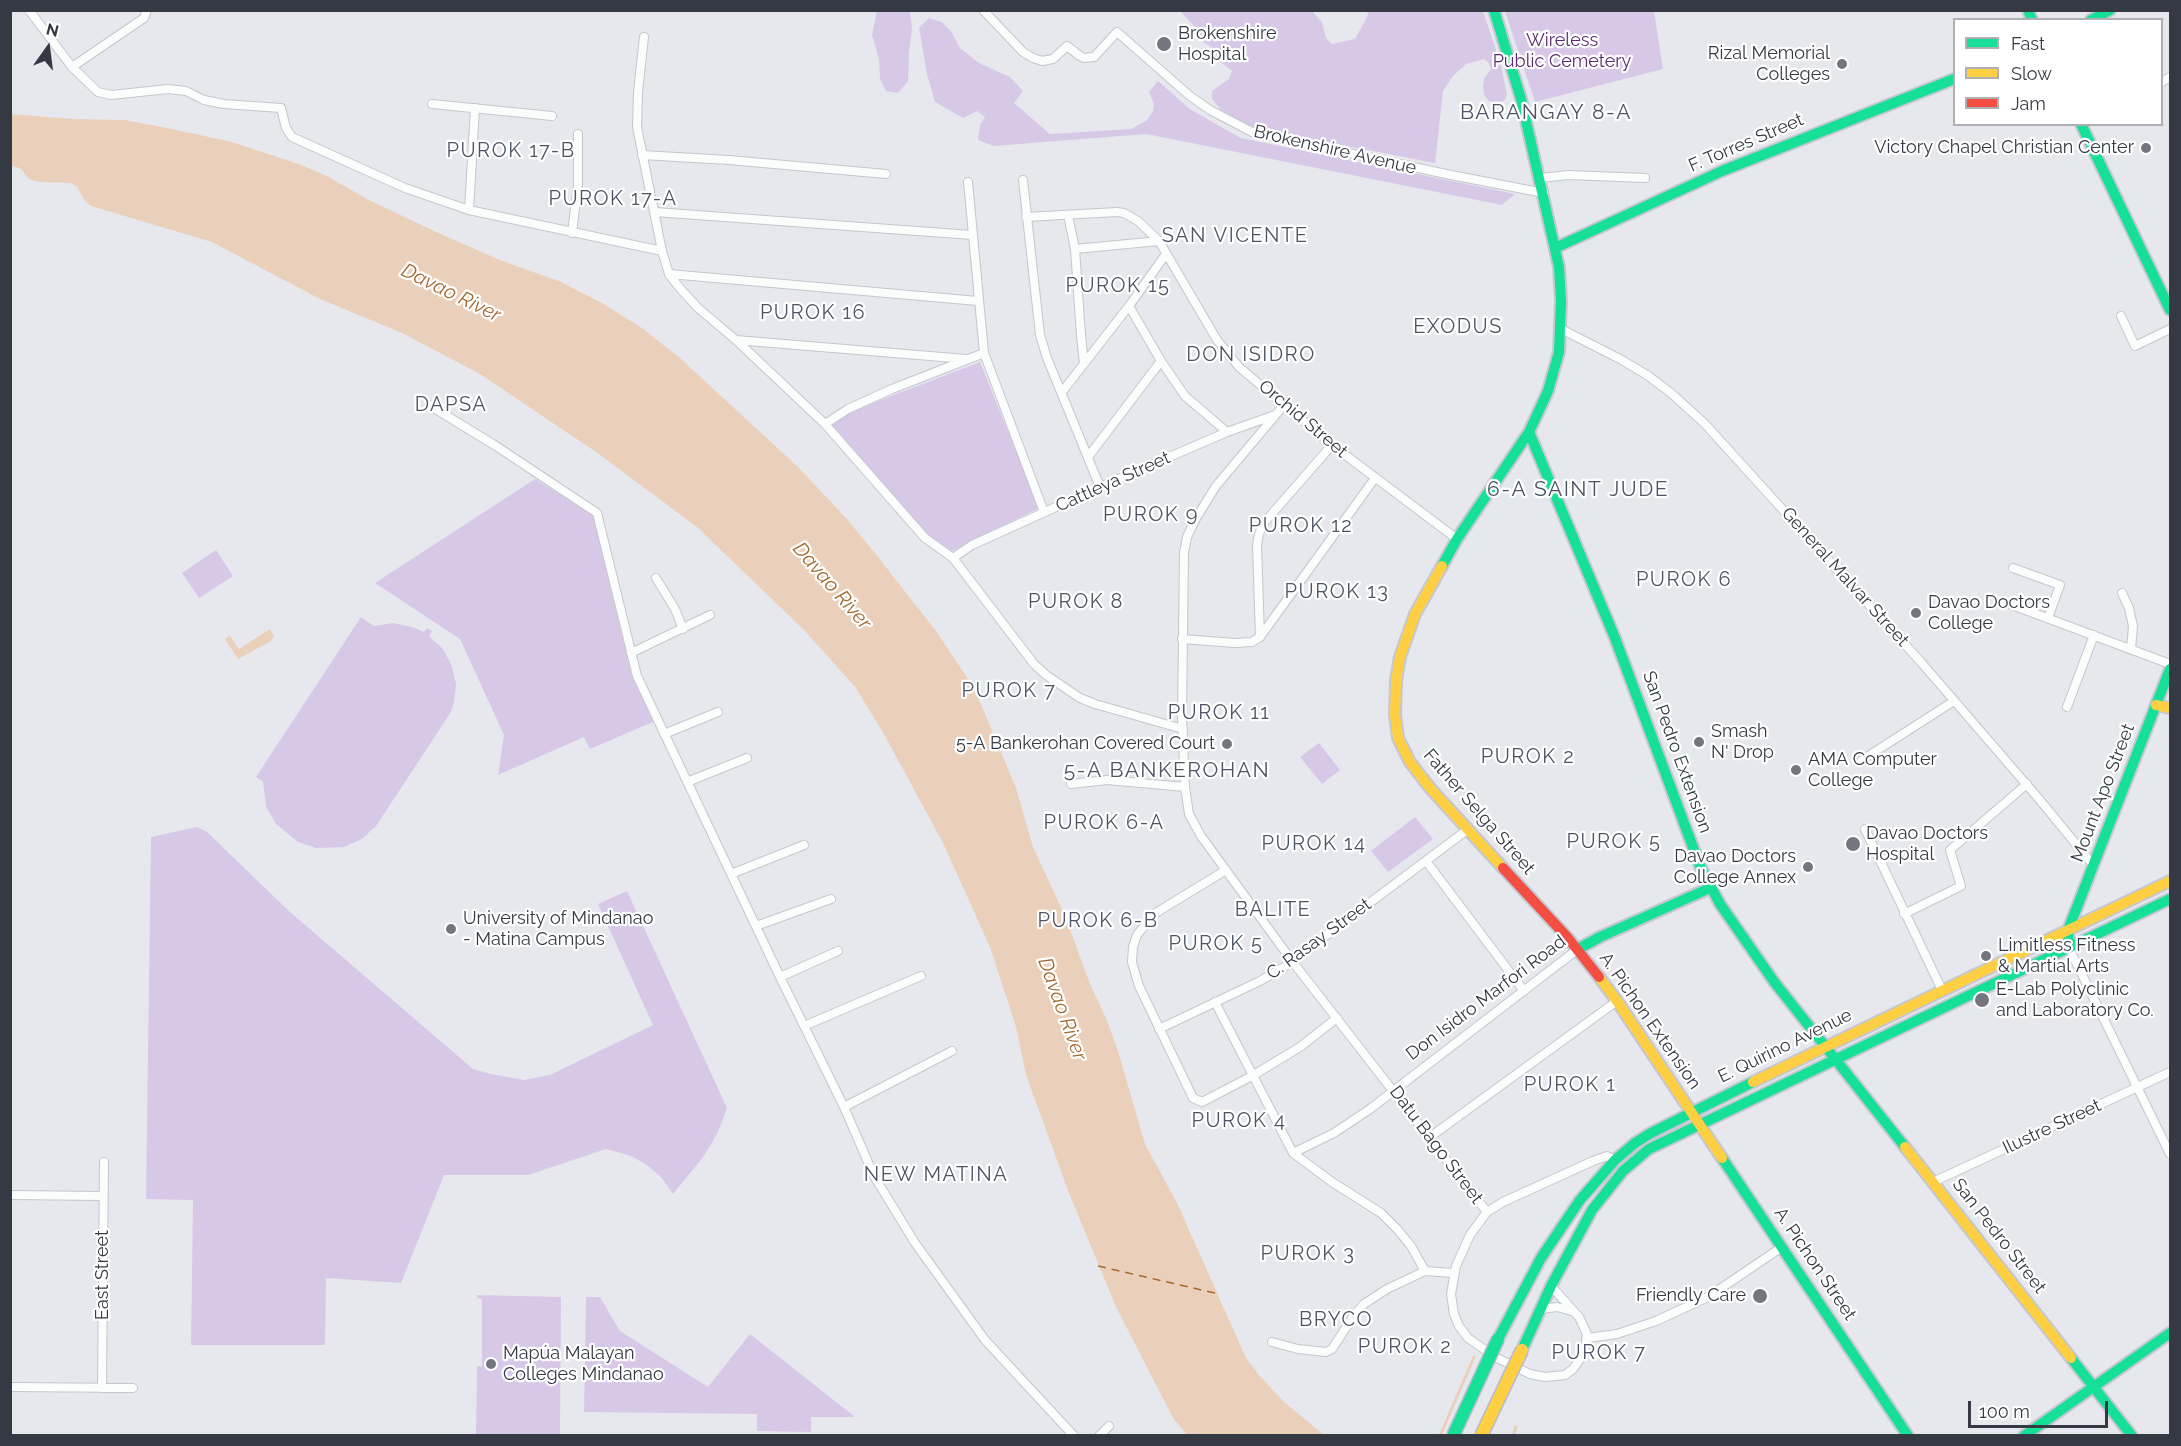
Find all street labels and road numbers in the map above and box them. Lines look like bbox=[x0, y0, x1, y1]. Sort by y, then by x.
street label: F. Torres Street bbox=[1685, 109, 1807, 177]
street label: Brokenshire Avenue bbox=[1252, 121, 1418, 179]
street label: Orchid Street bbox=[1254, 376, 1352, 462]
street label: Cattleya Street bbox=[1052, 447, 1174, 517]
street label: General Malvar Street bbox=[1777, 503, 1913, 651]
street label: San Pedro Extension bbox=[1638, 668, 1716, 836]
street label: Mount Apo Street bbox=[2067, 721, 2139, 865]
street label: Father Selga Street bbox=[1419, 745, 1539, 879]
street label: C. Rasay Street bbox=[1262, 894, 1376, 984]
street label: Don Isidro Marfori Road bbox=[1402, 931, 1570, 1065]
street label: A. Pichon Extension bbox=[1595, 948, 1705, 1094]
street label: E. Quirino Avenue bbox=[1715, 1004, 1855, 1088]
street label: Datu Bago Street bbox=[1385, 1082, 1487, 1208]
street label: Ilustre Street bbox=[1999, 1095, 2105, 1159]
street label: San Pedro Street bbox=[1947, 1174, 2051, 1298]
street label: A. Pichon Street bbox=[1769, 1204, 1861, 1324]
street label: East Street bbox=[92, 1230, 114, 1320]

